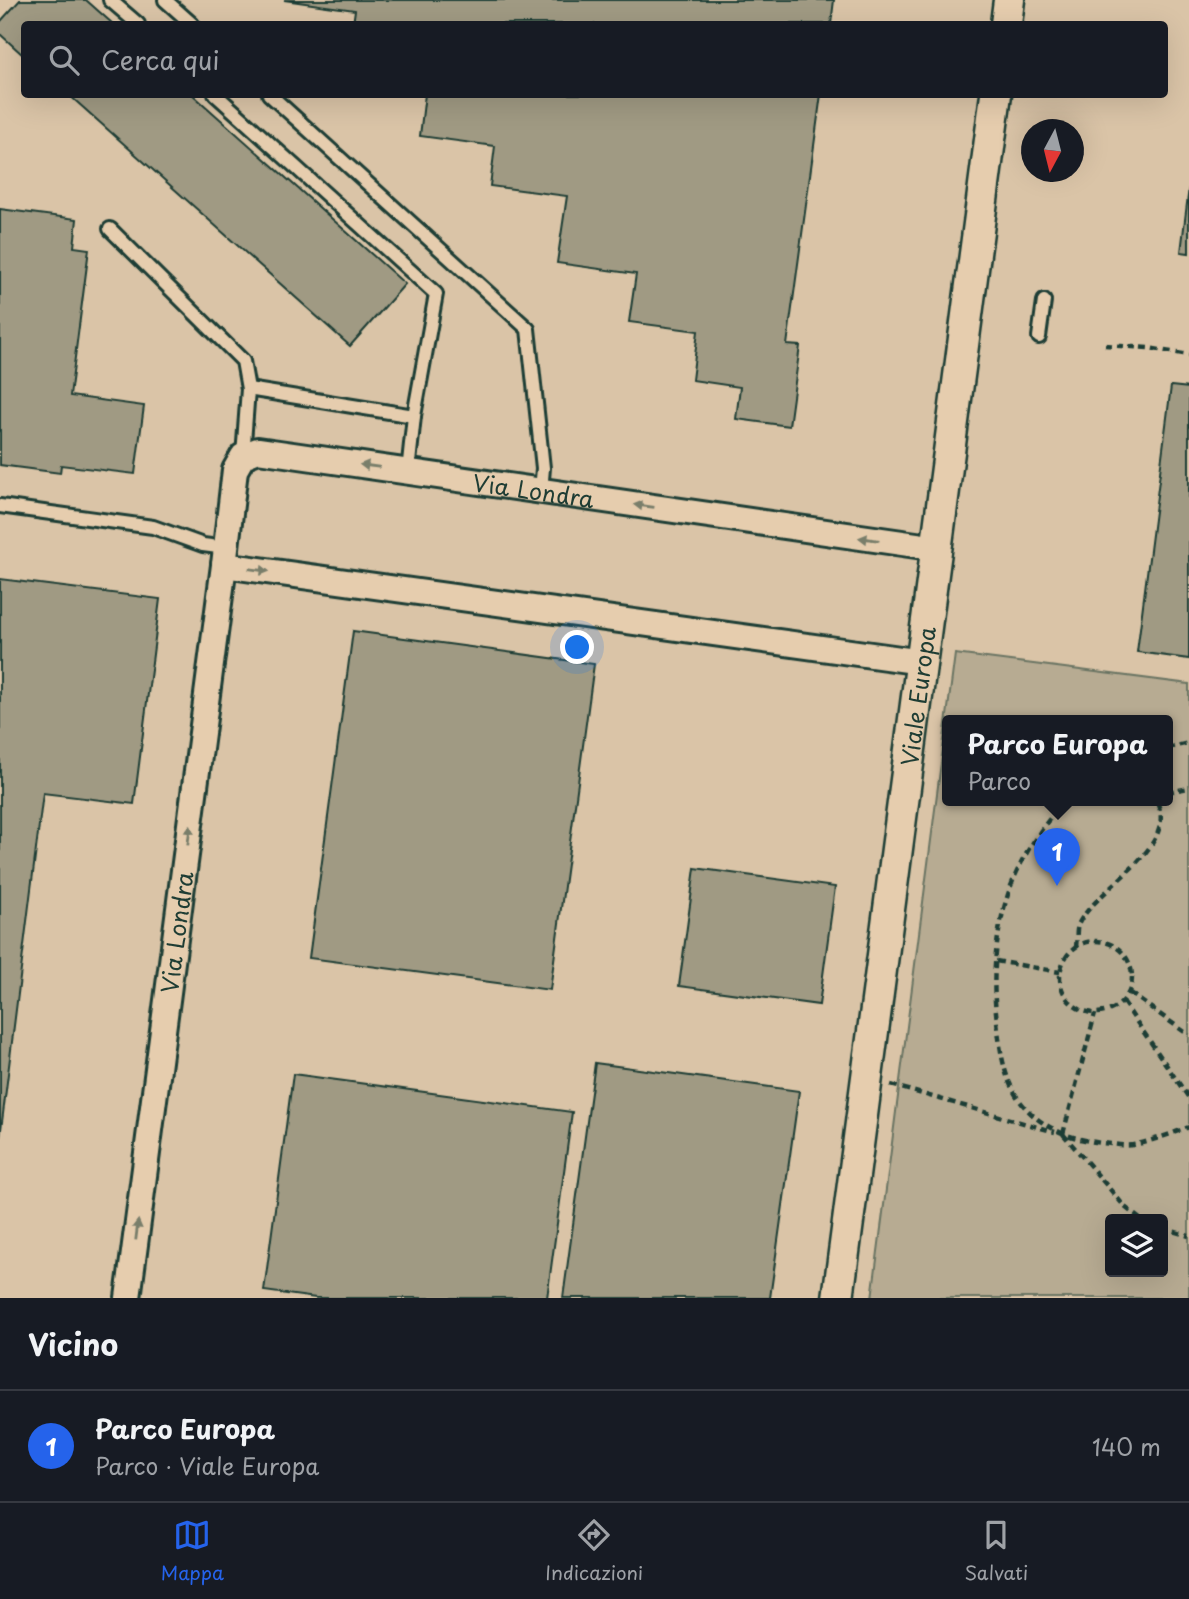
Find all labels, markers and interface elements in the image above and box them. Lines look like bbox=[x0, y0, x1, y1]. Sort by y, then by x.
search box bbox=[21, 21, 1168, 98]
text: Cerca qui bbox=[101, 40, 220, 79]
icon: search bbox=[45, 41, 83, 79]
north arrow bbox=[1021, 119, 1084, 182]
one-way arrow bbox=[359, 461, 381, 472]
street label: Via Londra bbox=[470, 464, 597, 516]
one-way arrow bbox=[633, 500, 655, 511]
one-way arrow bbox=[858, 533, 880, 544]
one-way arrow bbox=[248, 565, 270, 576]
street label: Viale Europa bbox=[890, 624, 943, 768]
your location bbox=[560, 630, 594, 664]
popup bbox=[942, 715, 1173, 806]
text: Parco Europa bbox=[967, 724, 1148, 763]
text: Parco bbox=[967, 763, 1031, 798]
one-way arrow bbox=[183, 824, 194, 846]
pin: 1 bbox=[1034, 828, 1080, 886]
street label: Via Londra bbox=[151, 869, 201, 995]
map controls bbox=[1105, 1214, 1168, 1277]
button: layers bbox=[1105, 1214, 1168, 1277]
one-way arrow bbox=[131, 1219, 142, 1241]
text: Vicino bbox=[28, 1321, 118, 1366]
text: Parco Europa bbox=[95, 1409, 275, 1448]
text: 1 bbox=[46, 1429, 57, 1464]
text: 140 m bbox=[1092, 1429, 1161, 1464]
text: Parco · Viale Europa bbox=[95, 1448, 319, 1483]
tab: Mappa bbox=[161, 1516, 224, 1586]
tab: Indicazioni bbox=[545, 1516, 643, 1586]
tab: Salvati bbox=[965, 1516, 1028, 1586]

